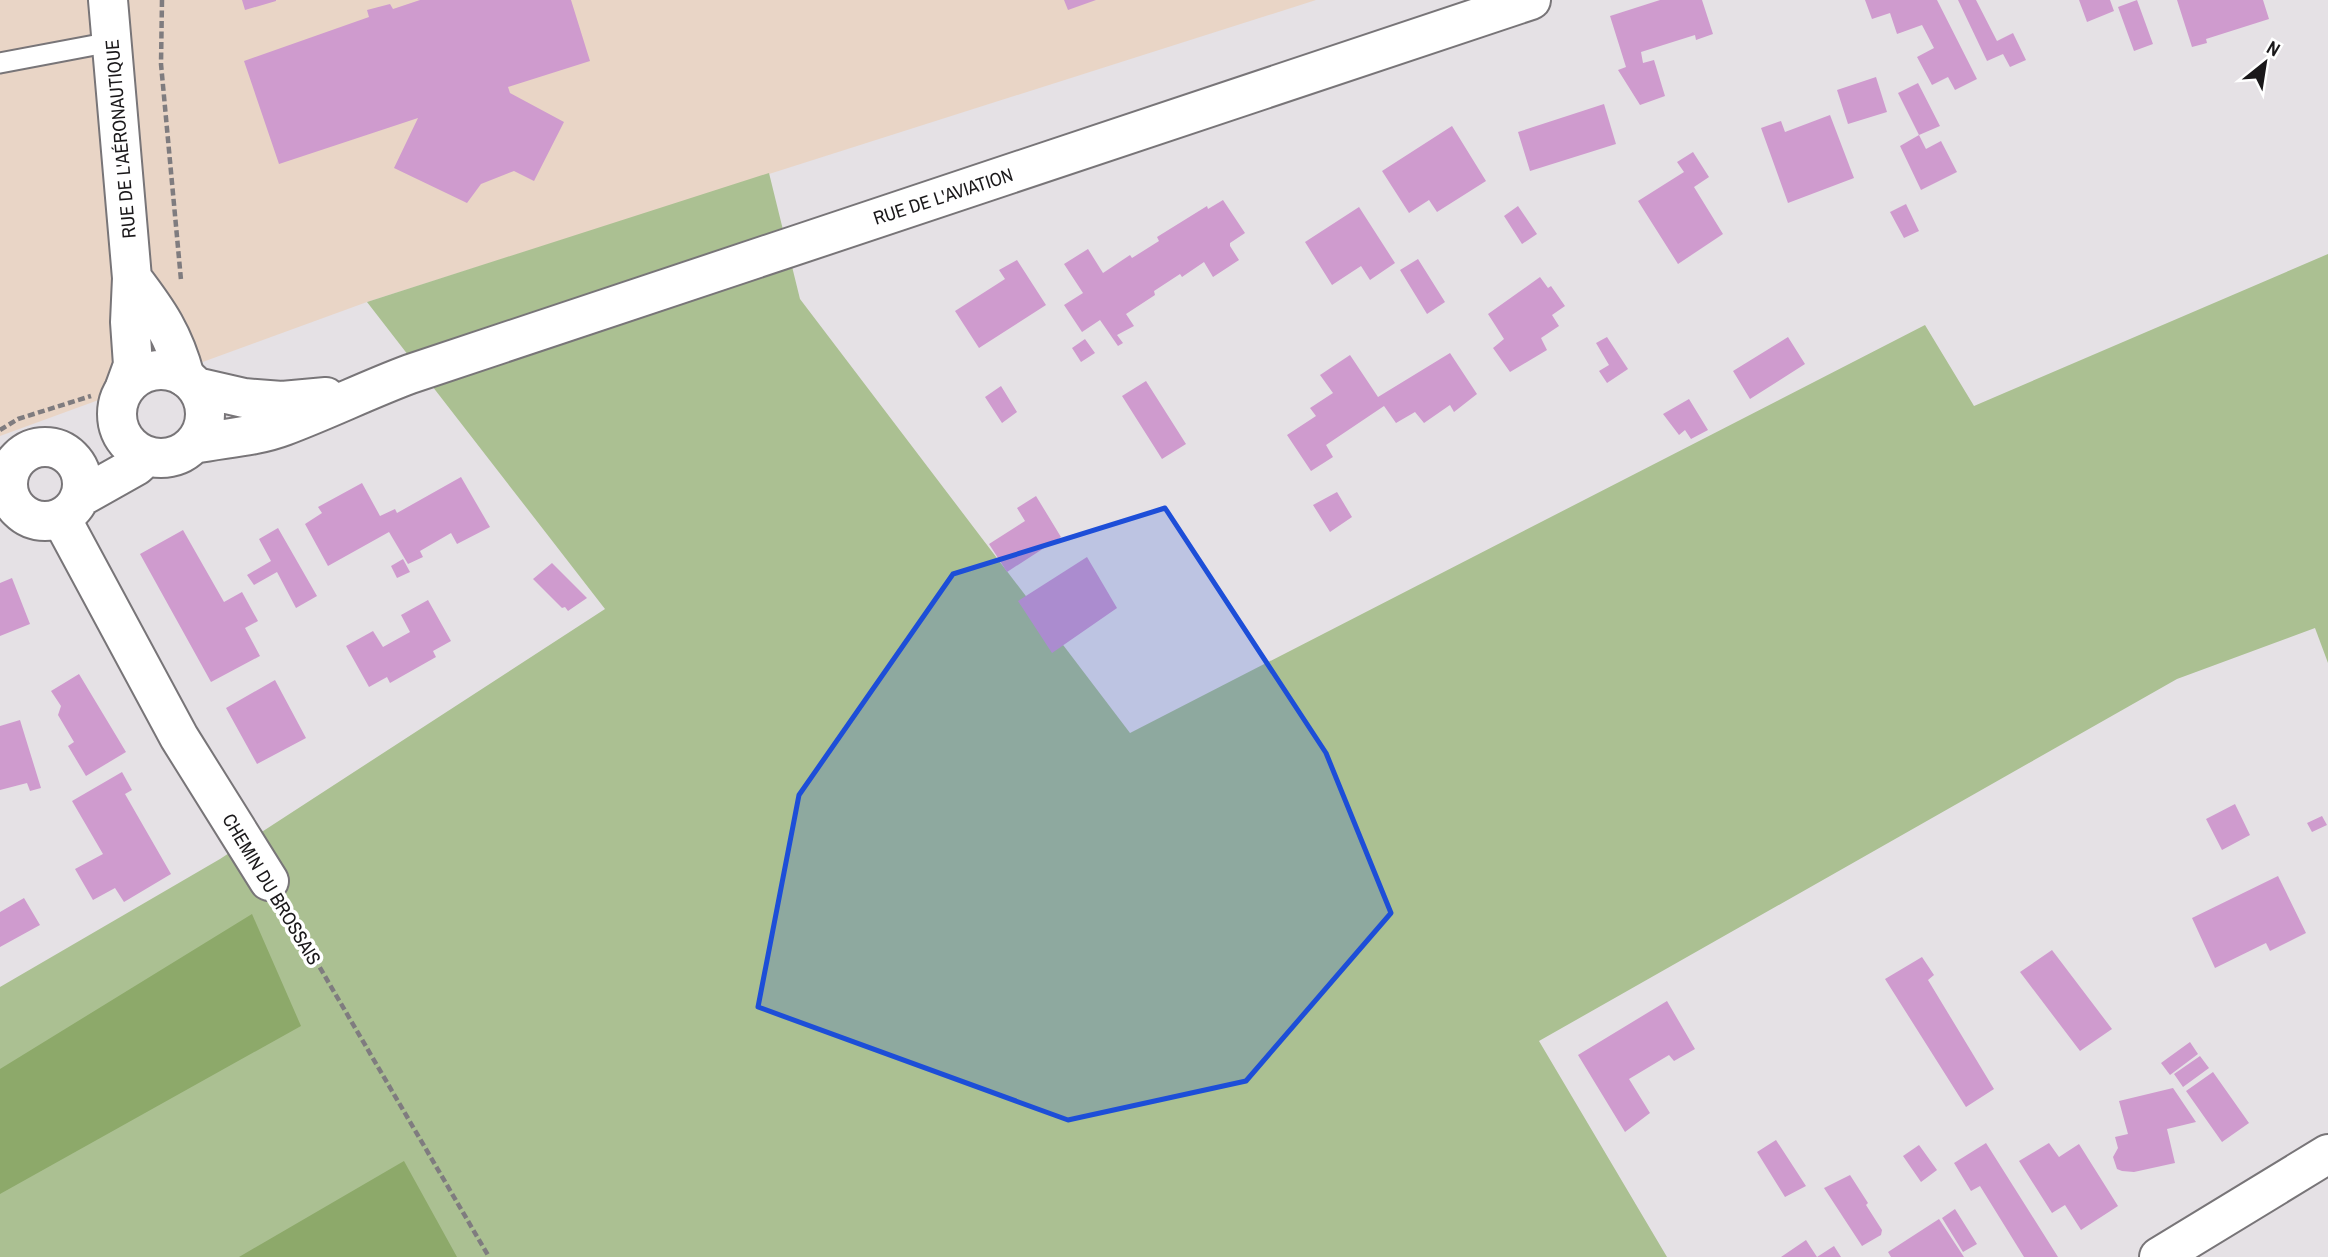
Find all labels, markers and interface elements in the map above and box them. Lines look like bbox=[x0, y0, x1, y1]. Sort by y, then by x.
north arrow bbox=[2230, 28, 2300, 98]
text: N bbox=[2262, 34, 2285, 62]
street label: RUE DE L'AÉRONAUTIQUE bbox=[98, 38, 142, 240]
street label: RUE DE L'AVIATION bbox=[870, 161, 1016, 231]
street label: CHEMIN DU BROSSAIS bbox=[216, 808, 328, 970]

